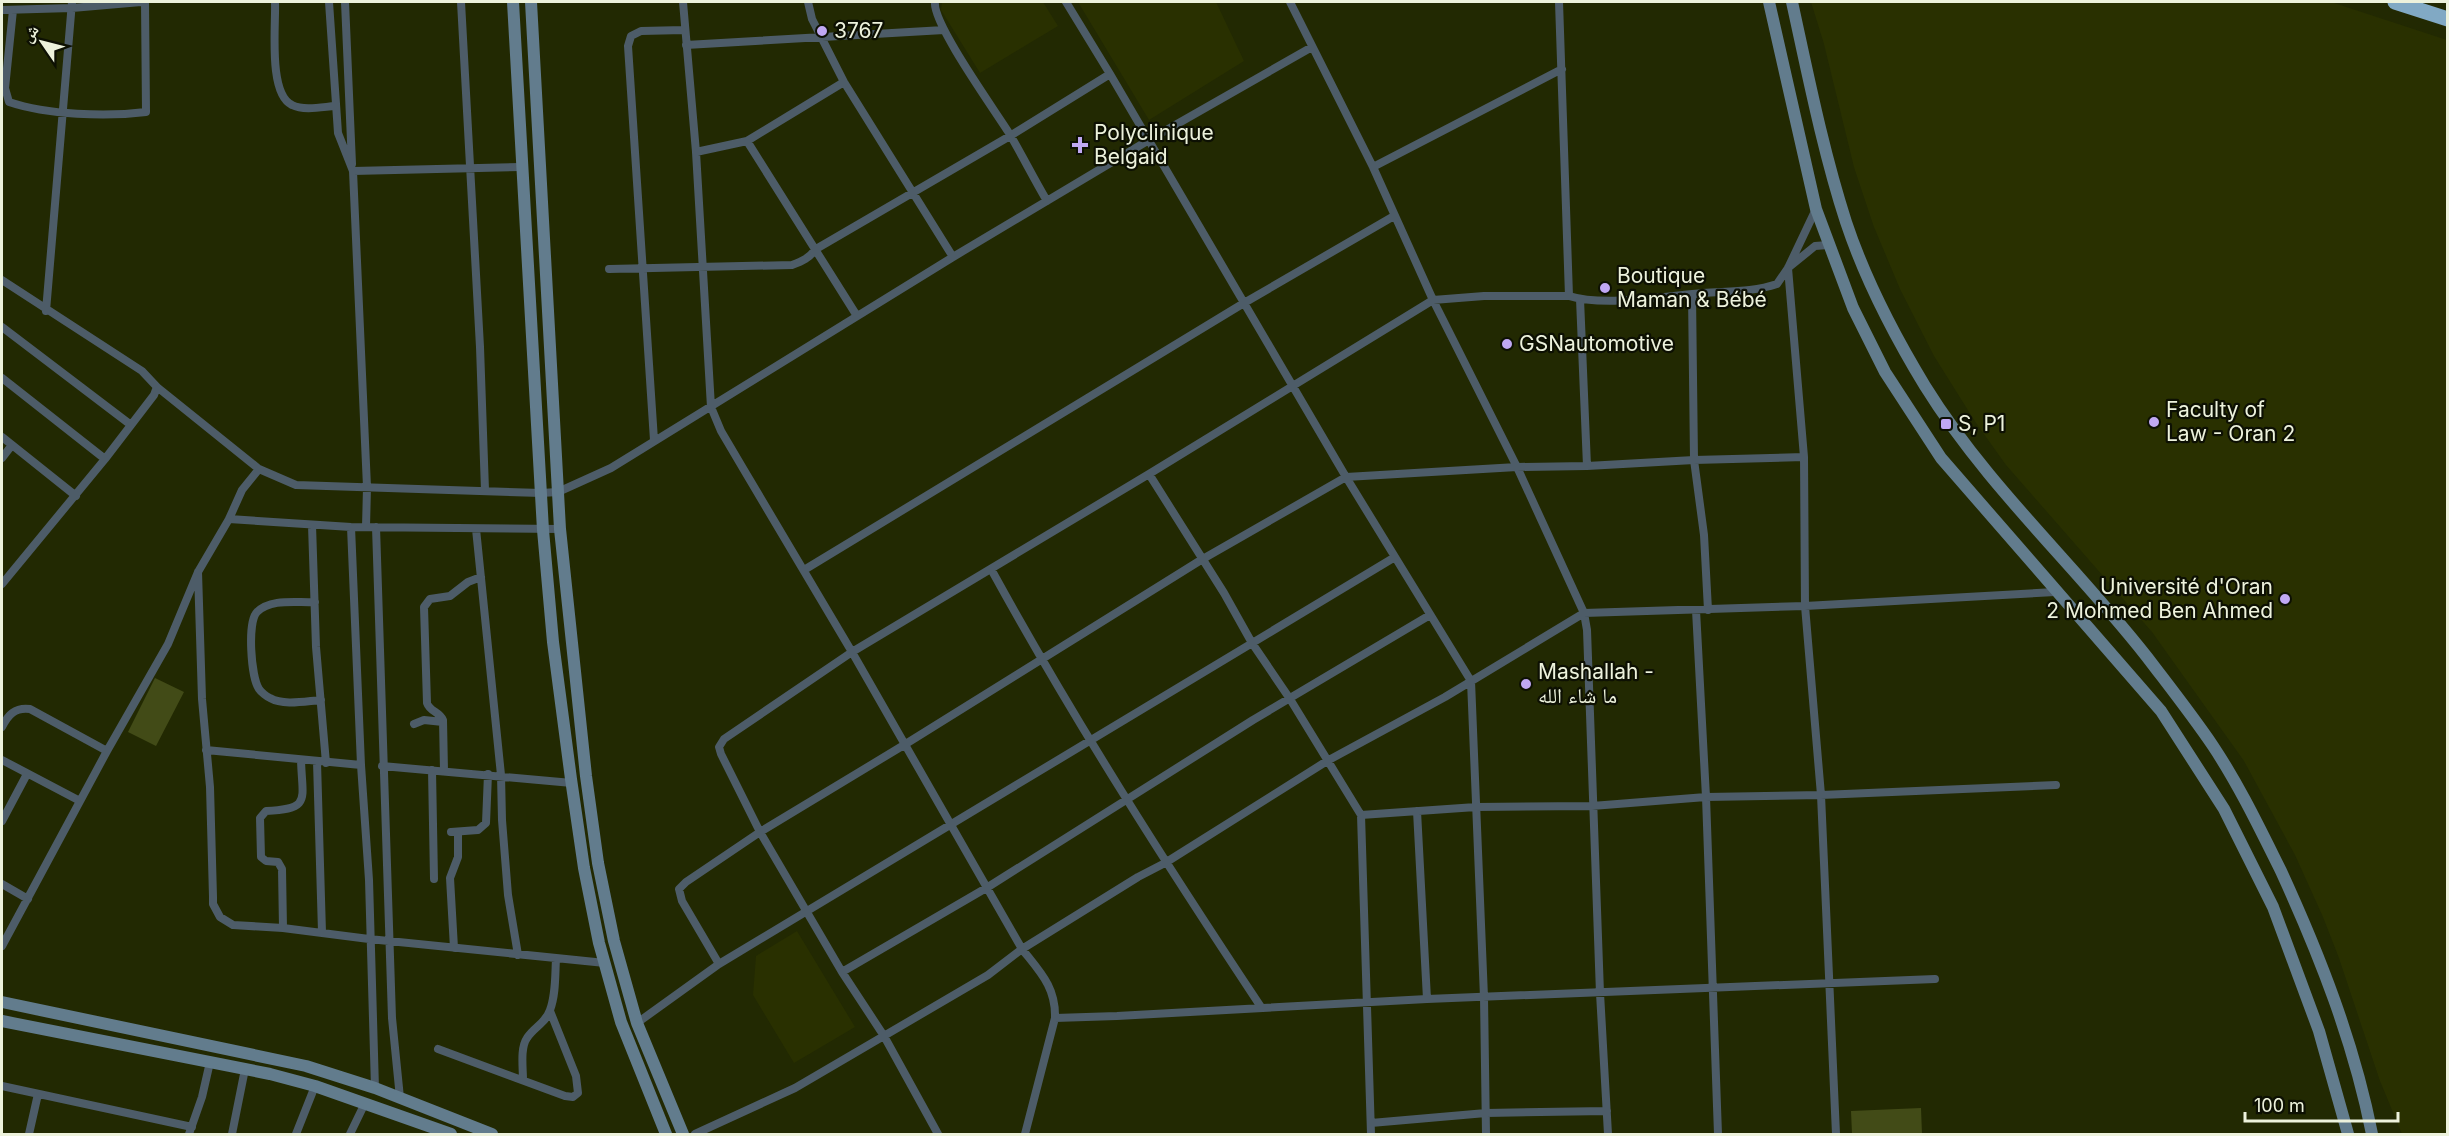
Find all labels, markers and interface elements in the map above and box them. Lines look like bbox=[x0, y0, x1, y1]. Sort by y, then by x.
north arrow bbox=[12, 12, 72, 72]
place label: 3767 bbox=[834, 18, 883, 43]
text: ش bbox=[17, 21, 43, 46]
marker: 3767 bbox=[815, 24, 829, 38]
place label: Polyclinique Belgaid bbox=[1094, 120, 1214, 169]
marker: Polyclinique Belgaid bbox=[1071, 136, 1089, 154]
place label: Boutique Maman & Bébé bbox=[1617, 263, 1767, 312]
marker: Boutique Maman & Bébé bbox=[1598, 281, 1612, 295]
place label: GSNautomotive bbox=[1519, 331, 1674, 356]
marker: GSNautomotive bbox=[1500, 337, 1514, 351]
place label: Faculty of Law - Oran 2 bbox=[2166, 397, 2295, 446]
place label: S, P1 bbox=[1958, 411, 2005, 436]
marker: Faculty of Law - Oran 2 bbox=[2147, 415, 2161, 429]
marker: S, P1 bbox=[1939, 417, 1953, 431]
place label: Université d'Oran 2 Mohmed Ben Ahmed bbox=[2046, 574, 2273, 623]
marker: Université d'Oran 2 Mohmed Ben Ahmed bbox=[2278, 592, 2292, 606]
place label: Mashallah - ما شاء الله bbox=[1538, 659, 1654, 708]
marker: Mashallah - ما شاء الله bbox=[1519, 677, 1533, 691]
scale bar bbox=[2245, 1085, 2398, 1123]
text: 100 m bbox=[2254, 1095, 2305, 1116]

